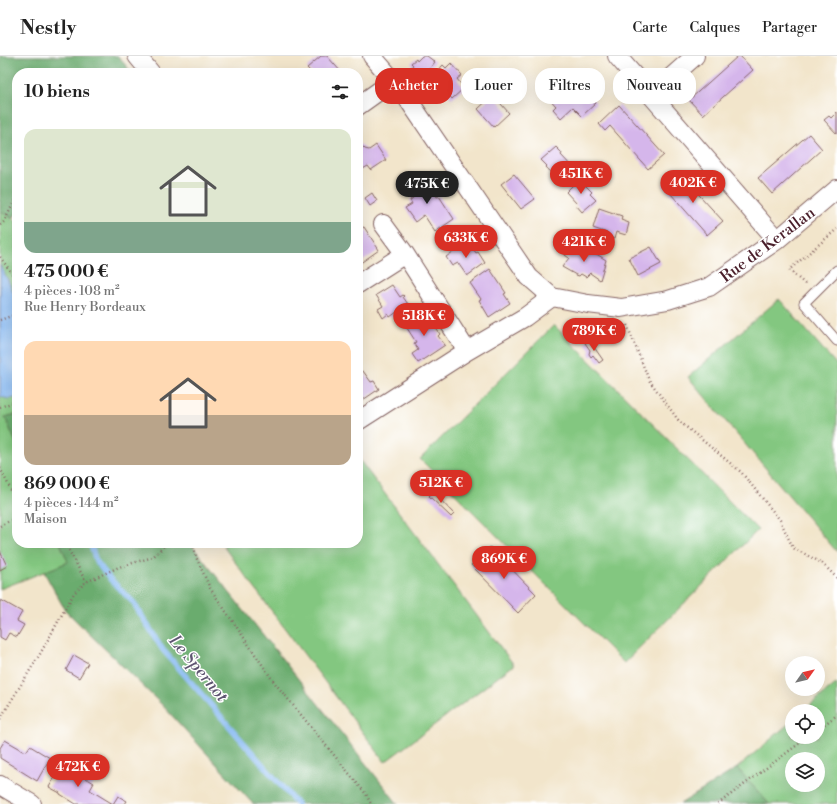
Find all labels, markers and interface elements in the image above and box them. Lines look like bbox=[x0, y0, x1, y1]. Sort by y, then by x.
text: Nestly bbox=[20, 16, 76, 40]
text: Carte bbox=[632, 19, 667, 37]
text: Calques bbox=[689, 19, 740, 37]
text: Partager bbox=[762, 19, 817, 37]
chip: Acheter bbox=[375, 68, 453, 104]
chip: Louer bbox=[461, 68, 527, 104]
chip: Filtres bbox=[535, 68, 605, 104]
chip: Nouveau bbox=[613, 68, 696, 104]
text: 10 biens bbox=[24, 81, 90, 103]
icon: filters bbox=[329, 81, 351, 103]
icon: home bbox=[152, 155, 224, 227]
pin: 451K € bbox=[548, 161, 614, 195]
text: 451K € bbox=[559, 166, 603, 182]
pin: 402K € bbox=[660, 170, 726, 204]
pin: 475K € bbox=[394, 171, 460, 205]
text: 402K € bbox=[669, 175, 717, 191]
text: 475K € bbox=[405, 176, 449, 192]
street label: Rue de Kerallan bbox=[716, 202, 819, 287]
pin: 633K € bbox=[433, 225, 499, 259]
pin: 421K € bbox=[551, 229, 617, 263]
text: 633K € bbox=[444, 230, 488, 246]
text: 421K € bbox=[562, 234, 606, 250]
text: 475 000 € bbox=[24, 261, 108, 283]
text: 4 pièces · 108 m² bbox=[24, 283, 120, 299]
text: Rue Henry Bordeaux bbox=[24, 299, 146, 315]
pin: 518K € bbox=[391, 303, 457, 337]
text: 518K € bbox=[402, 308, 446, 324]
pin: 789K € bbox=[561, 318, 627, 352]
text: 789K € bbox=[571, 323, 617, 339]
icon: home bbox=[152, 367, 224, 439]
pin: 512K € bbox=[408, 470, 474, 504]
text: 869 000 € bbox=[24, 473, 110, 495]
text: 512K € bbox=[419, 475, 463, 491]
text: 4 pièces · 144 m² bbox=[24, 495, 119, 511]
text: Maison bbox=[24, 511, 67, 527]
pin: 869K € bbox=[471, 546, 537, 580]
text: 869K € bbox=[481, 551, 527, 567]
water label: Le Spernot bbox=[163, 630, 233, 707]
north arrow bbox=[785, 656, 825, 696]
map controls bbox=[785, 656, 825, 792]
button: locate bbox=[785, 704, 825, 744]
button: layers bbox=[785, 752, 825, 792]
pin: 472K € bbox=[45, 754, 111, 788]
text: 472K € bbox=[56, 759, 100, 775]

